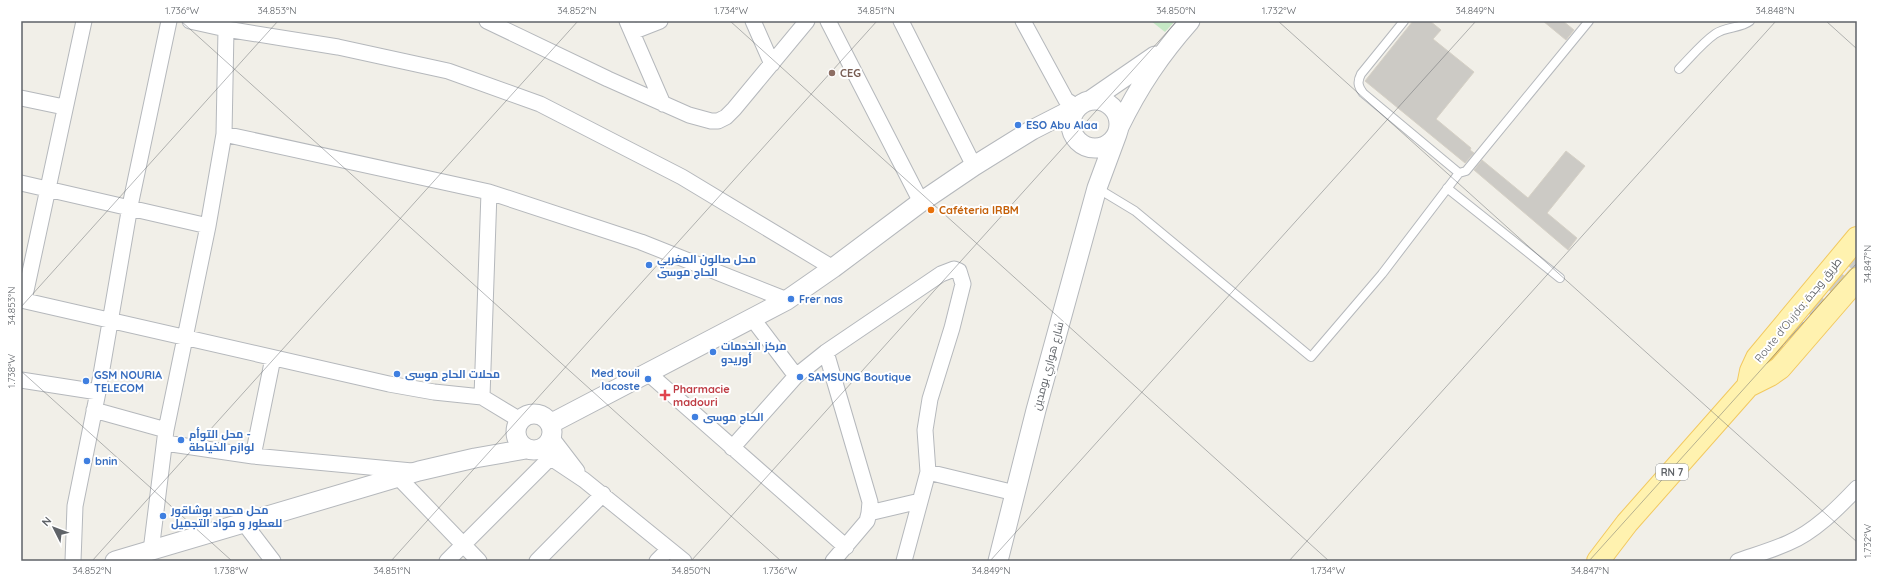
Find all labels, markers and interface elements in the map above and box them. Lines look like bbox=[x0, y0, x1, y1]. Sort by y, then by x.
text: 1.736°W bbox=[165, 4, 199, 17]
text: 34.853°N bbox=[257, 4, 297, 17]
text: 34.852°N bbox=[557, 4, 597, 17]
text: 1.734°W bbox=[714, 4, 748, 17]
text: 34.851°N bbox=[857, 4, 895, 17]
text: 34.850°N bbox=[1156, 4, 1196, 17]
text: 1.732°W bbox=[1262, 4, 1297, 17]
text: 34.849°N bbox=[1456, 4, 1494, 17]
text: 34.848°N bbox=[1756, 4, 1795, 17]
place label: CEG bbox=[840, 66, 861, 80]
marker: CEG bbox=[827, 68, 837, 78]
place label: ESO Abu Alaa bbox=[1026, 118, 1098, 132]
marker: ESO Abu Alaa bbox=[1013, 120, 1023, 130]
place label: Caféteria IRBM bbox=[939, 203, 1019, 217]
marker: Caféteria IRBM bbox=[926, 205, 936, 215]
text: 34.847°N bbox=[1861, 245, 1874, 283]
place label: محل صالون المغربي الحاج موسى bbox=[657, 252, 756, 280]
street label: Route d'Oujda; طريق وجدة bbox=[1751, 255, 1845, 365]
marker: محل صالون المغربي الحاج موسى bbox=[644, 260, 654, 270]
text: 34.853°N bbox=[5, 286, 18, 326]
place label: Frer nas bbox=[799, 292, 843, 306]
marker: Frer nas bbox=[786, 294, 796, 304]
street label: شارع هواري بومدين bbox=[1029, 320, 1068, 412]
place label: مركز الخدمات أوريدو bbox=[721, 339, 787, 367]
marker: مركز الخدمات أوريدو bbox=[708, 347, 718, 357]
text: 1.738°W bbox=[5, 354, 18, 388]
place label: Med touil lacoste bbox=[591, 366, 641, 393]
place label: محلات الحاج موسى bbox=[405, 367, 500, 382]
place label: GSM NOURIA TELECOM bbox=[94, 368, 162, 395]
marker: محلات الحاج موسى bbox=[392, 369, 402, 379]
place label: SAMSUNG Boutique bbox=[808, 370, 912, 384]
marker: SAMSUNG Boutique bbox=[795, 372, 805, 382]
marker: Med touil lacoste bbox=[643, 374, 653, 384]
marker: GSM NOURIA TELECOM bbox=[81, 376, 91, 386]
place label: Pharmacie madouri bbox=[673, 382, 730, 409]
marker: Pharmacie madouri bbox=[660, 390, 670, 400]
place label: الحاج موسى bbox=[703, 410, 764, 425]
marker: الحاج موسى bbox=[690, 412, 700, 422]
place label: محل التوأم - لوازم الخياطة bbox=[189, 427, 254, 455]
marker: محل التوأم - لوازم الخياطة bbox=[176, 435, 186, 445]
place label: bnin bbox=[95, 454, 118, 468]
marker: bnin bbox=[82, 456, 92, 466]
road number: RN 7 bbox=[1656, 464, 1688, 480]
place label: محل محمد بوشاقور للعطور و مواد التجميل bbox=[170, 503, 282, 531]
north arrow bbox=[34, 508, 74, 548]
marker: محل محمد بوشاقور للعطور و مواد التجميل bbox=[158, 511, 168, 521]
text: N bbox=[39, 514, 54, 529]
text: 1.732°W bbox=[1861, 523, 1874, 558]
text: 34.852°N bbox=[72, 564, 112, 577]
text: 1.738°W bbox=[214, 564, 248, 577]
text: 34.851°N bbox=[373, 564, 411, 577]
text: 34.850°N bbox=[671, 564, 711, 577]
text: 1.736°W bbox=[763, 564, 797, 577]
text: 34.849°N bbox=[972, 564, 1010, 577]
text: 1.734°W bbox=[1311, 564, 1345, 577]
text: 34.847°N bbox=[1571, 564, 1609, 577]

